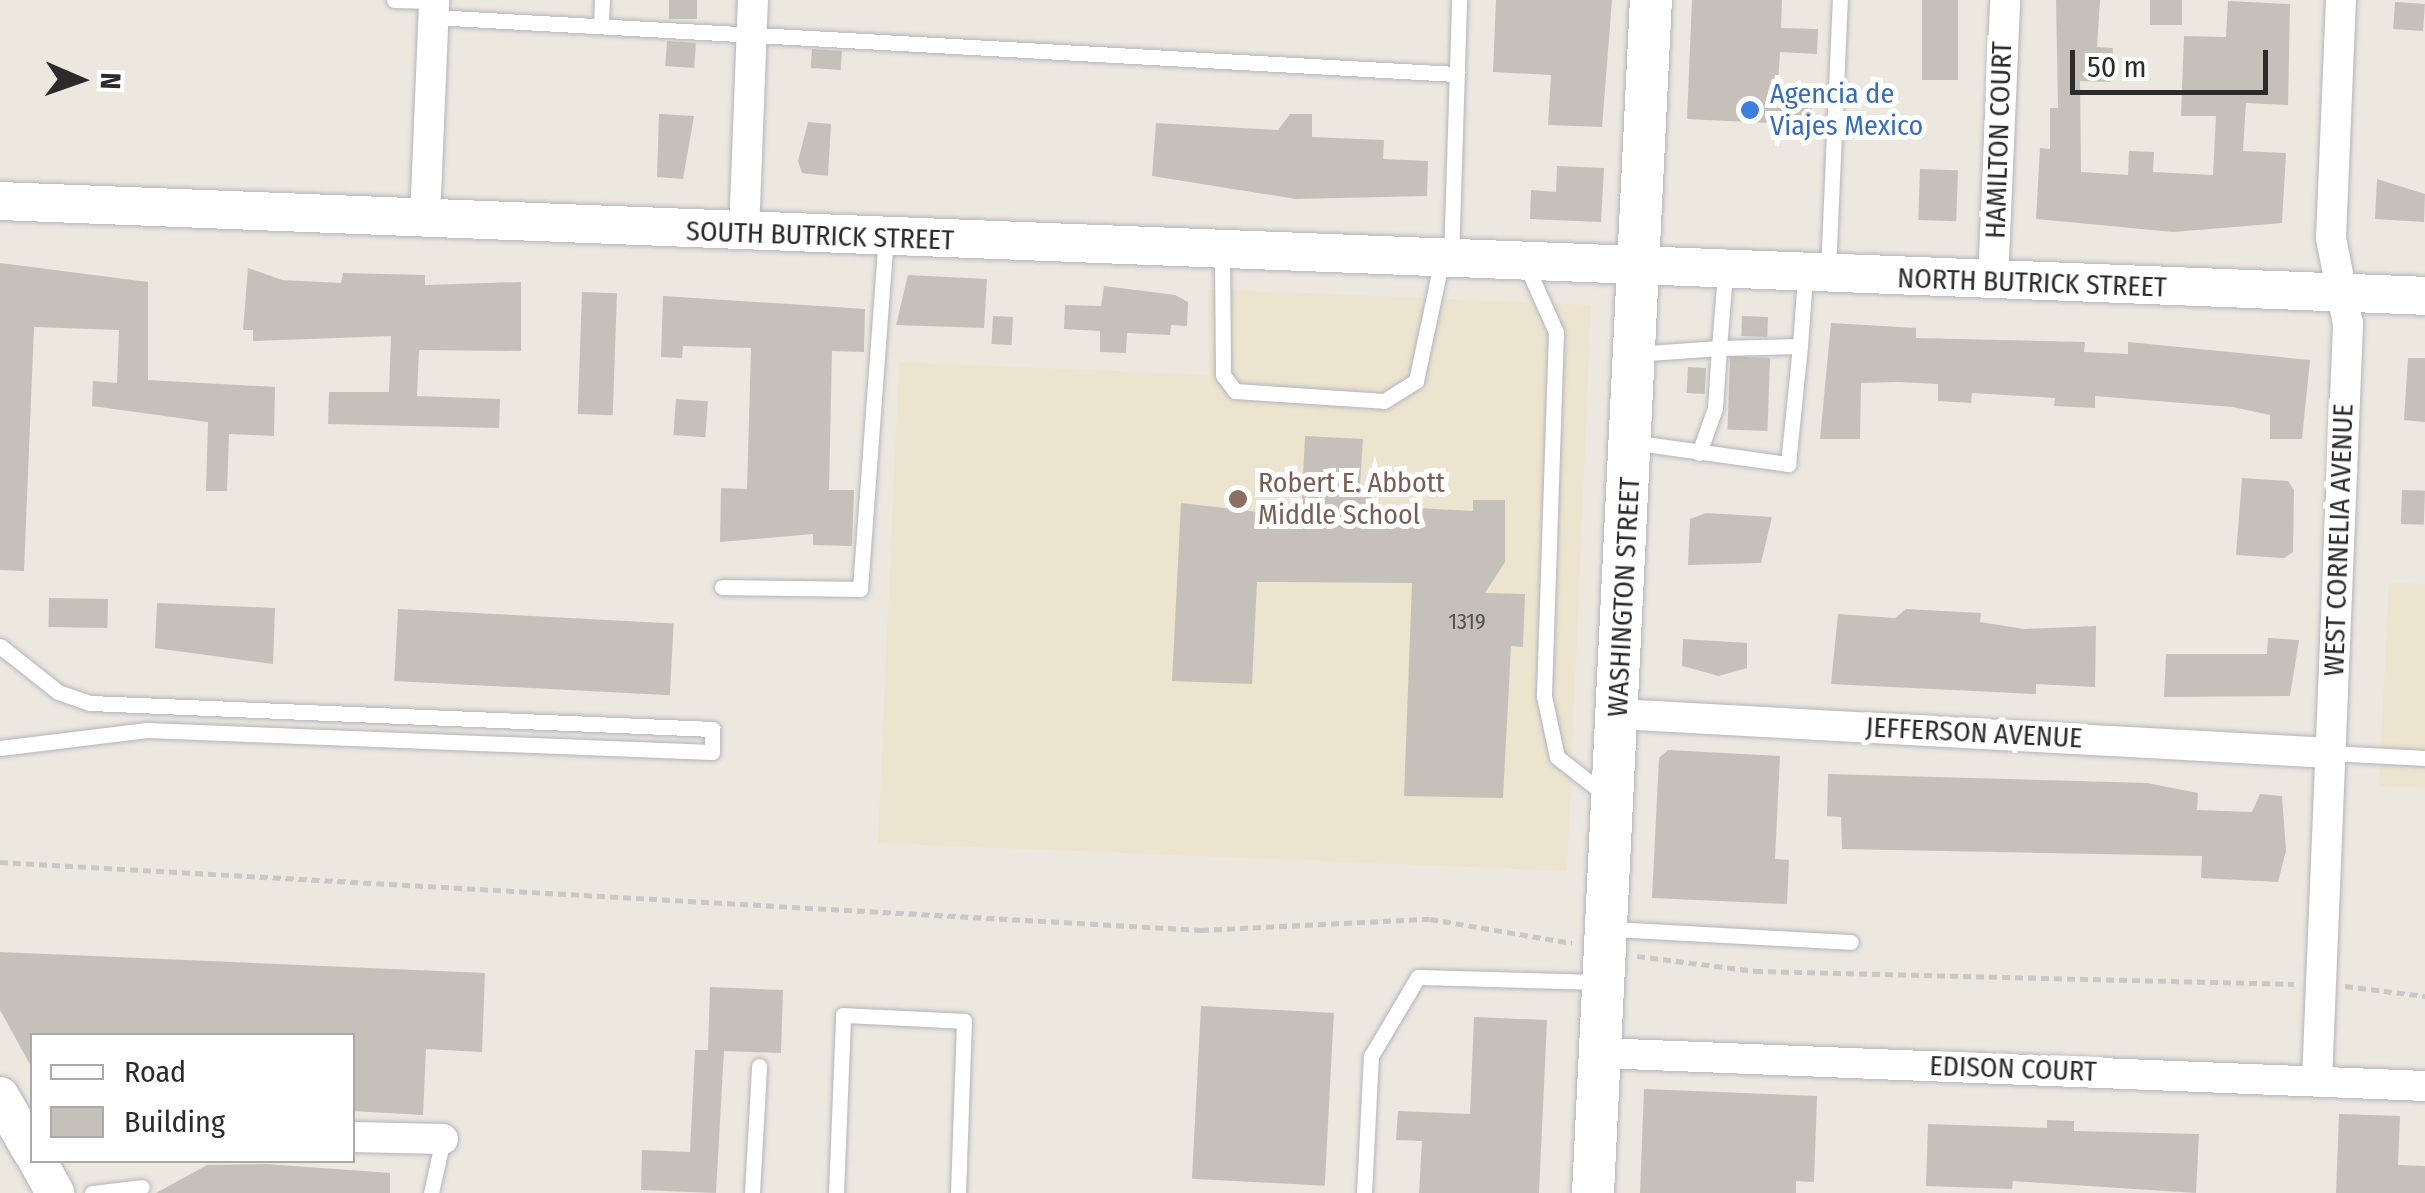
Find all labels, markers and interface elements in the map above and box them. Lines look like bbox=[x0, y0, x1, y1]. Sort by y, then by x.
north arrow bbox=[30, 30, 130, 130]
scale bar bbox=[2075, 30, 2272, 92]
street label: HAMILTON COURT bbox=[1979, 41, 2019, 239]
text: 50 m bbox=[2087, 49, 2147, 85]
text: N bbox=[94, 72, 127, 90]
place label: Agencia de Viajes Mexico bbox=[1770, 77, 1923, 143]
marker: Agencia de Viajes Mexico bbox=[1739, 99, 1761, 121]
street label: SOUTH BUTRICK STREET bbox=[685, 215, 955, 257]
street label: NORTH BUTRICK STREET bbox=[1897, 262, 2167, 304]
street label: WEST CORNELIA AVENUE bbox=[2317, 403, 2361, 677]
place label: Robert E. Abbott Middle School bbox=[1258, 466, 1445, 532]
street label: WASHINGTON STREET bbox=[1601, 476, 1647, 718]
marker: Robert E. Abbott Middle School bbox=[1227, 488, 1249, 510]
house number: 1319 bbox=[1448, 609, 1486, 635]
street label: JEFFERSON AVENUE bbox=[1865, 711, 2083, 755]
legend bbox=[30, 1033, 355, 1163]
street label: EDISON COURT bbox=[1929, 1049, 2097, 1089]
text: Road bbox=[124, 1054, 186, 1090]
text: Building bbox=[124, 1104, 225, 1140]

